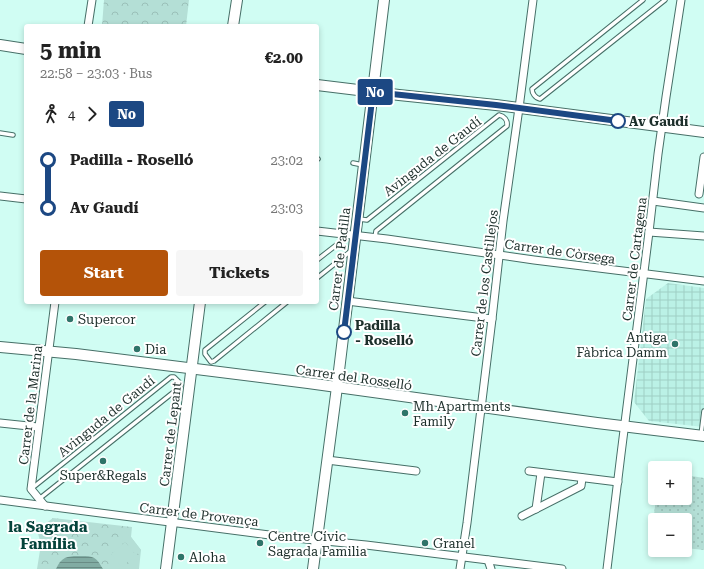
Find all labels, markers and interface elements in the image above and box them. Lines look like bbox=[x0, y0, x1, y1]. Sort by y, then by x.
text: 5 min bbox=[40, 38, 101, 63]
text: €2.00 bbox=[265, 49, 303, 67]
text: 22:58 – 23:03 · Bus bbox=[40, 66, 152, 81]
line badge: N0 bbox=[357, 79, 393, 105]
text: N0 bbox=[366, 84, 384, 100]
icon: walk bbox=[40, 103, 62, 125]
icon: forward bbox=[81, 103, 103, 125]
text: N0 bbox=[117, 106, 136, 122]
text: 4 bbox=[68, 107, 75, 122]
marker: Av Gaudí bbox=[610, 113, 626, 129]
street label: Avinguda de Gaudí bbox=[381, 114, 484, 199]
place label: Av Gaudí bbox=[629, 114, 689, 129]
text: Padilla - Roselló bbox=[70, 151, 194, 169]
text: 23:02 bbox=[271, 153, 303, 168]
street label: Carrer de Cartagena bbox=[619, 196, 650, 322]
text: Av Gaudí bbox=[70, 199, 138, 217]
text: 23:03 bbox=[271, 201, 303, 216]
street label: Carrer de Padilla bbox=[326, 207, 353, 312]
street label: Carrer de los Castillejos bbox=[468, 209, 501, 357]
street label: Carrer de Còrsega bbox=[504, 236, 616, 267]
button: Start bbox=[40, 250, 168, 296]
button: Tickets bbox=[176, 250, 303, 296]
place label: Supercor bbox=[78, 312, 136, 327]
marker: Supercor bbox=[65, 314, 75, 324]
place label: Padilla - Roselló bbox=[355, 318, 413, 348]
marker: Padilla - Roselló bbox=[336, 324, 352, 340]
place label: Antiga Fàbrica Damm bbox=[577, 330, 667, 360]
marker: Antiga Fàbrica Damm bbox=[670, 339, 680, 349]
place label: Dia bbox=[145, 342, 166, 357]
marker: Dia bbox=[132, 344, 142, 354]
street label: Carrer de la Marina bbox=[16, 345, 45, 466]
street label: Carrer del Rosselló bbox=[295, 362, 413, 393]
street label: Avinguda de Gaudí bbox=[55, 373, 157, 460]
street label: Carrer de Lepant bbox=[157, 381, 184, 487]
place label: Mh Apartments Family bbox=[413, 399, 510, 429]
marker: Mh Apartments Family bbox=[400, 408, 410, 418]
marker: Super&Regals bbox=[98, 456, 108, 466]
map controls bbox=[648, 461, 692, 557]
button: + bbox=[648, 461, 692, 505]
place label: Super&Regals bbox=[60, 468, 146, 483]
street label: Carrer de Provença bbox=[139, 500, 259, 529]
button: − bbox=[648, 513, 692, 557]
district label: la Sagrada Família bbox=[8, 518, 88, 553]
place label: Centre Cívic Sagrada Familia bbox=[268, 529, 367, 559]
place label: Granel bbox=[433, 536, 475, 551]
marker: Centre Cívic Sagrada Familia bbox=[255, 538, 265, 548]
marker: Granel bbox=[420, 538, 430, 548]
place label: Aloha bbox=[189, 550, 226, 565]
marker: Aloha bbox=[176, 552, 186, 562]

